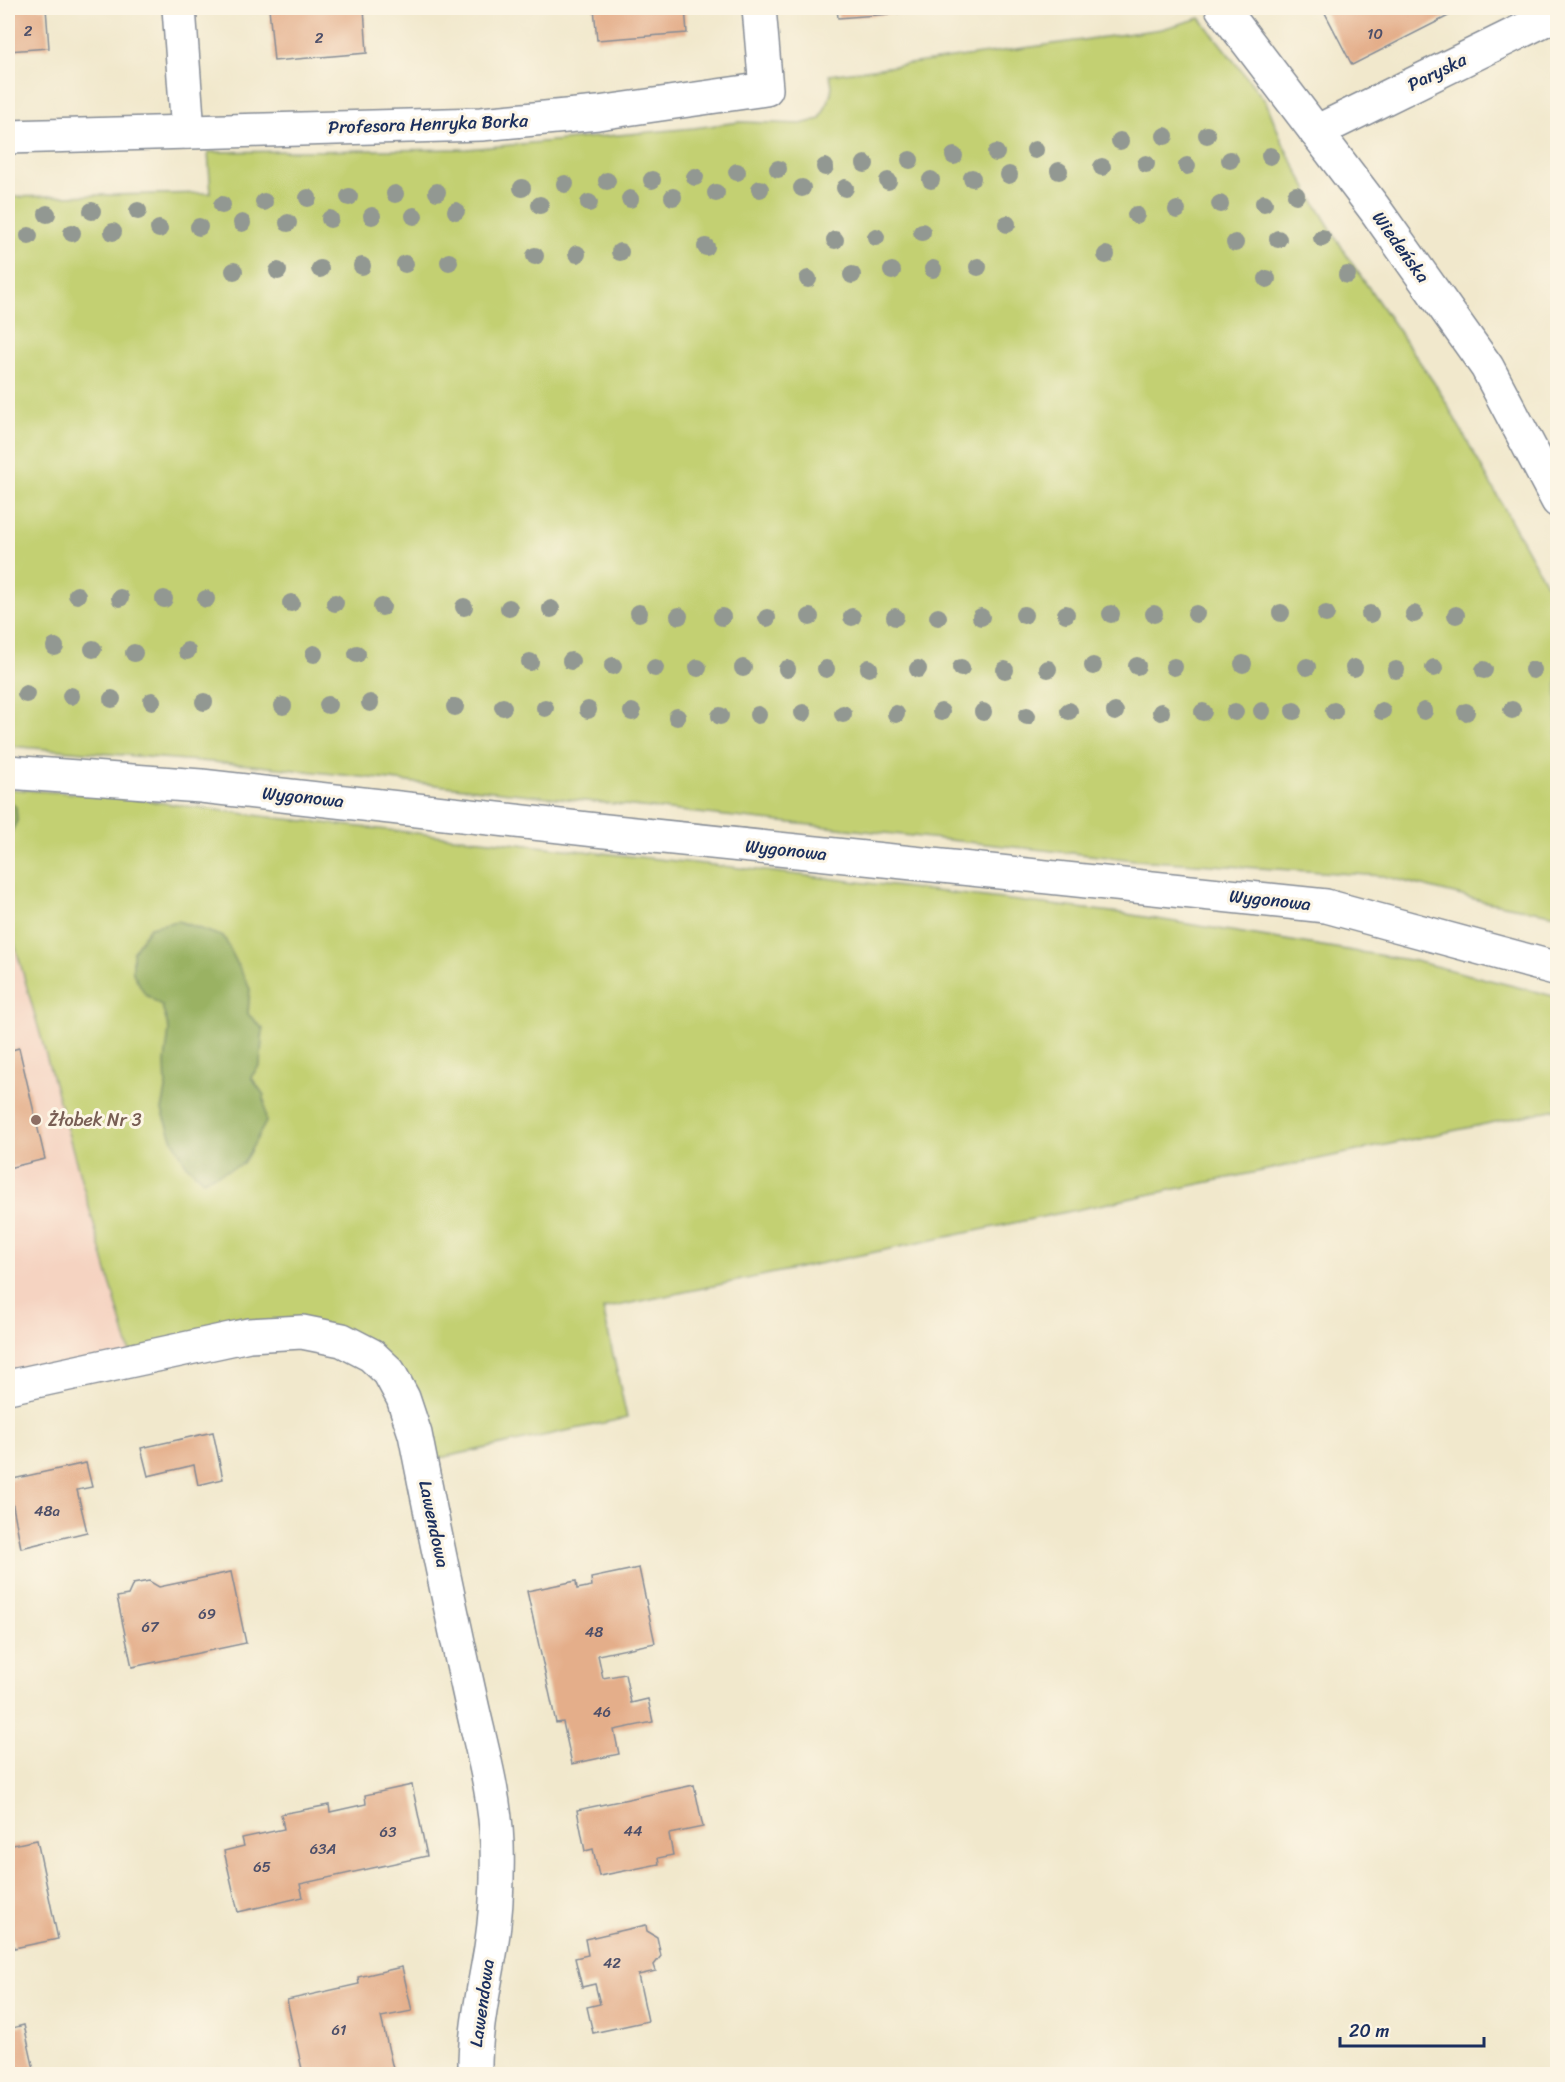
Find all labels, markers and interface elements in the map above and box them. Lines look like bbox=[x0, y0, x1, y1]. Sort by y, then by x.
house number: 2 bbox=[24, 18, 33, 44]
house number: 10 bbox=[1367, 21, 1383, 47]
house number: 2 bbox=[315, 25, 324, 51]
street label: Paryska bbox=[1402, 43, 1473, 100]
street label: Profesora Henryka Borka bbox=[327, 104, 529, 143]
street label: Wiedeńska bbox=[1364, 204, 1438, 290]
street label: Wygonowa bbox=[261, 777, 345, 817]
street label: Wygonowa bbox=[744, 830, 828, 870]
street label: Wygonowa bbox=[1228, 880, 1312, 920]
place label: Żłobek Nr 3 bbox=[48, 1104, 142, 1136]
marker: Żłobek Nr 3 bbox=[29, 1113, 43, 1127]
street label: Lawendowa bbox=[409, 1477, 459, 1571]
house number: 48a bbox=[34, 1498, 60, 1524]
house number: 69 bbox=[198, 1601, 216, 1627]
house number: 67 bbox=[141, 1614, 160, 1640]
house number: 48 bbox=[585, 1619, 603, 1645]
house number: 46 bbox=[593, 1699, 611, 1725]
house number: 44 bbox=[624, 1818, 642, 1844]
house number: 63 bbox=[380, 1819, 396, 1845]
house number: 63A bbox=[310, 1836, 336, 1862]
house number: 65 bbox=[253, 1854, 271, 1880]
house number: 42 bbox=[603, 1950, 621, 1976]
street label: Lawendowa bbox=[460, 1957, 504, 2049]
scale bar bbox=[1340, 2010, 1484, 2048]
text: 20 m bbox=[1349, 2015, 1389, 2047]
house number: 61 bbox=[332, 2017, 346, 2043]

